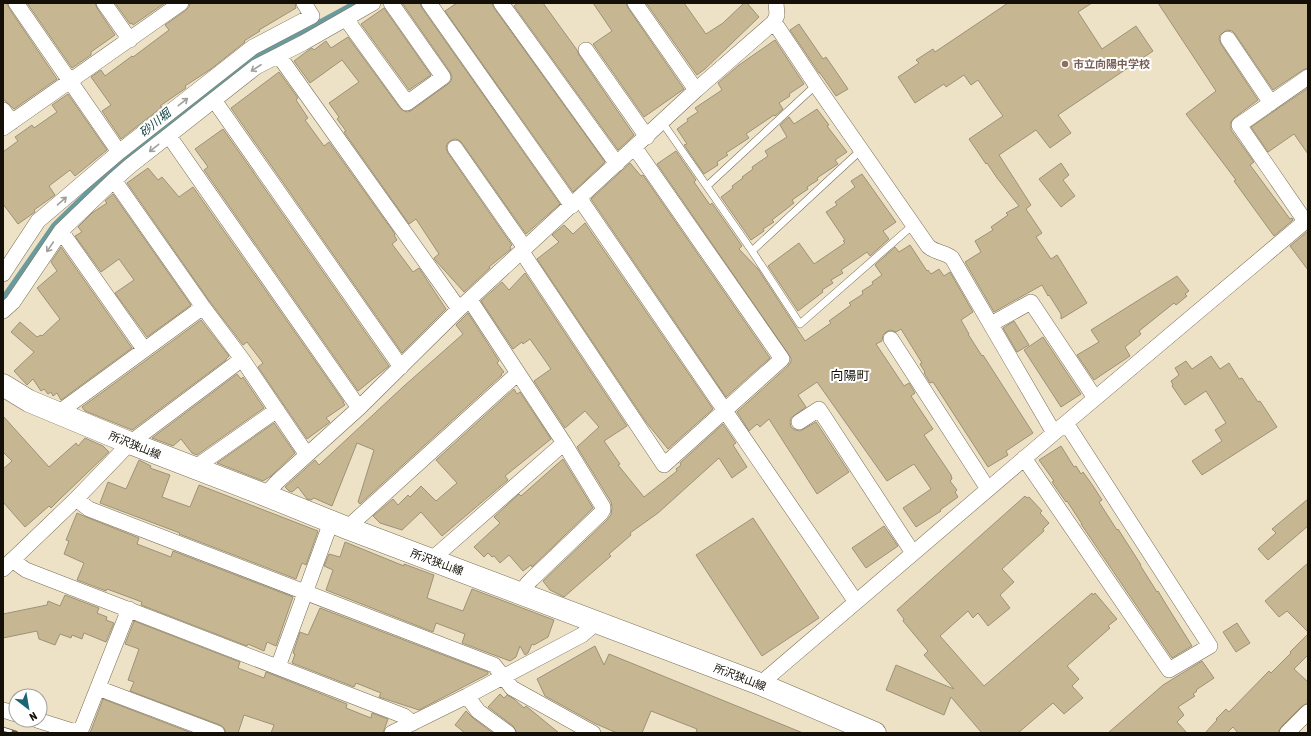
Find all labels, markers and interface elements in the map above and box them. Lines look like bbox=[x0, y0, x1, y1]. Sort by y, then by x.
place label: 市立向陽中学校 bbox=[1073, 58, 1150, 70]
marker: 市立向陽中学校 bbox=[1060, 59, 1070, 69]
one-way arrow bbox=[251, 63, 262, 72]
one-way arrow bbox=[177, 98, 188, 106]
water label: 砂川堀 bbox=[137, 105, 175, 140]
one-way arrow bbox=[149, 143, 160, 152]
one-way arrow bbox=[57, 196, 67, 205]
one-way arrow bbox=[46, 241, 54, 252]
district label: 向陽町 bbox=[830, 368, 870, 383]
street label: 所沢狭山線 bbox=[107, 429, 163, 461]
street label: 所沢狭山線 bbox=[409, 547, 465, 577]
street label: 所沢狭山線 bbox=[712, 662, 768, 692]
north arrow bbox=[8, 688, 48, 728]
text: N bbox=[27, 710, 39, 723]

